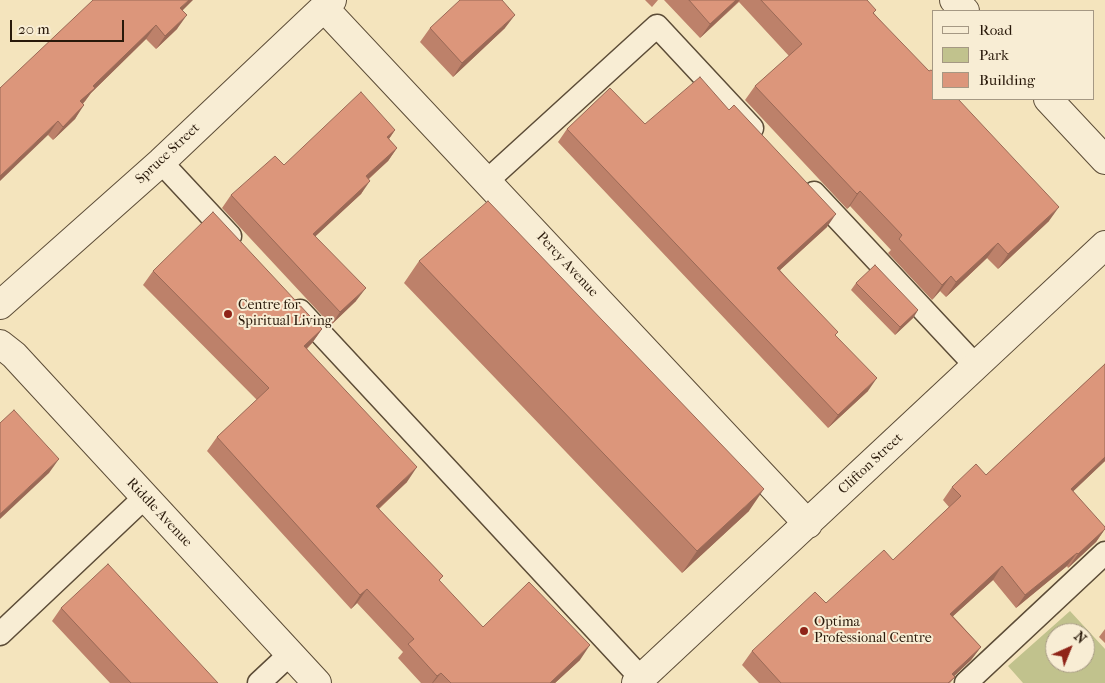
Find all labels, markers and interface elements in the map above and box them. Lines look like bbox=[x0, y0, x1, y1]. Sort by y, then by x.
scale bar bbox=[12, 10, 126, 42]
legend bbox=[932, 10, 1095, 100]
text: 20 m bbox=[18, 20, 50, 38]
text: Road bbox=[979, 21, 1012, 39]
text: Park bbox=[979, 46, 1009, 64]
text: Building bbox=[979, 71, 1035, 89]
street label: Spruce Street bbox=[132, 120, 204, 188]
street label: Percy Avenue bbox=[533, 229, 601, 301]
place label: Centre for Spiritual Living bbox=[238, 298, 332, 331]
marker: Centre for Spiritual Living bbox=[222, 308, 234, 320]
street label: Clifton Street bbox=[835, 430, 907, 498]
street label: Riddle Avenue bbox=[123, 475, 195, 551]
place label: Optima Professional Centre bbox=[814, 615, 932, 648]
north arrow bbox=[1045, 623, 1095, 673]
marker: Optima Professional Centre bbox=[798, 625, 810, 637]
text: N bbox=[1070, 628, 1090, 647]

